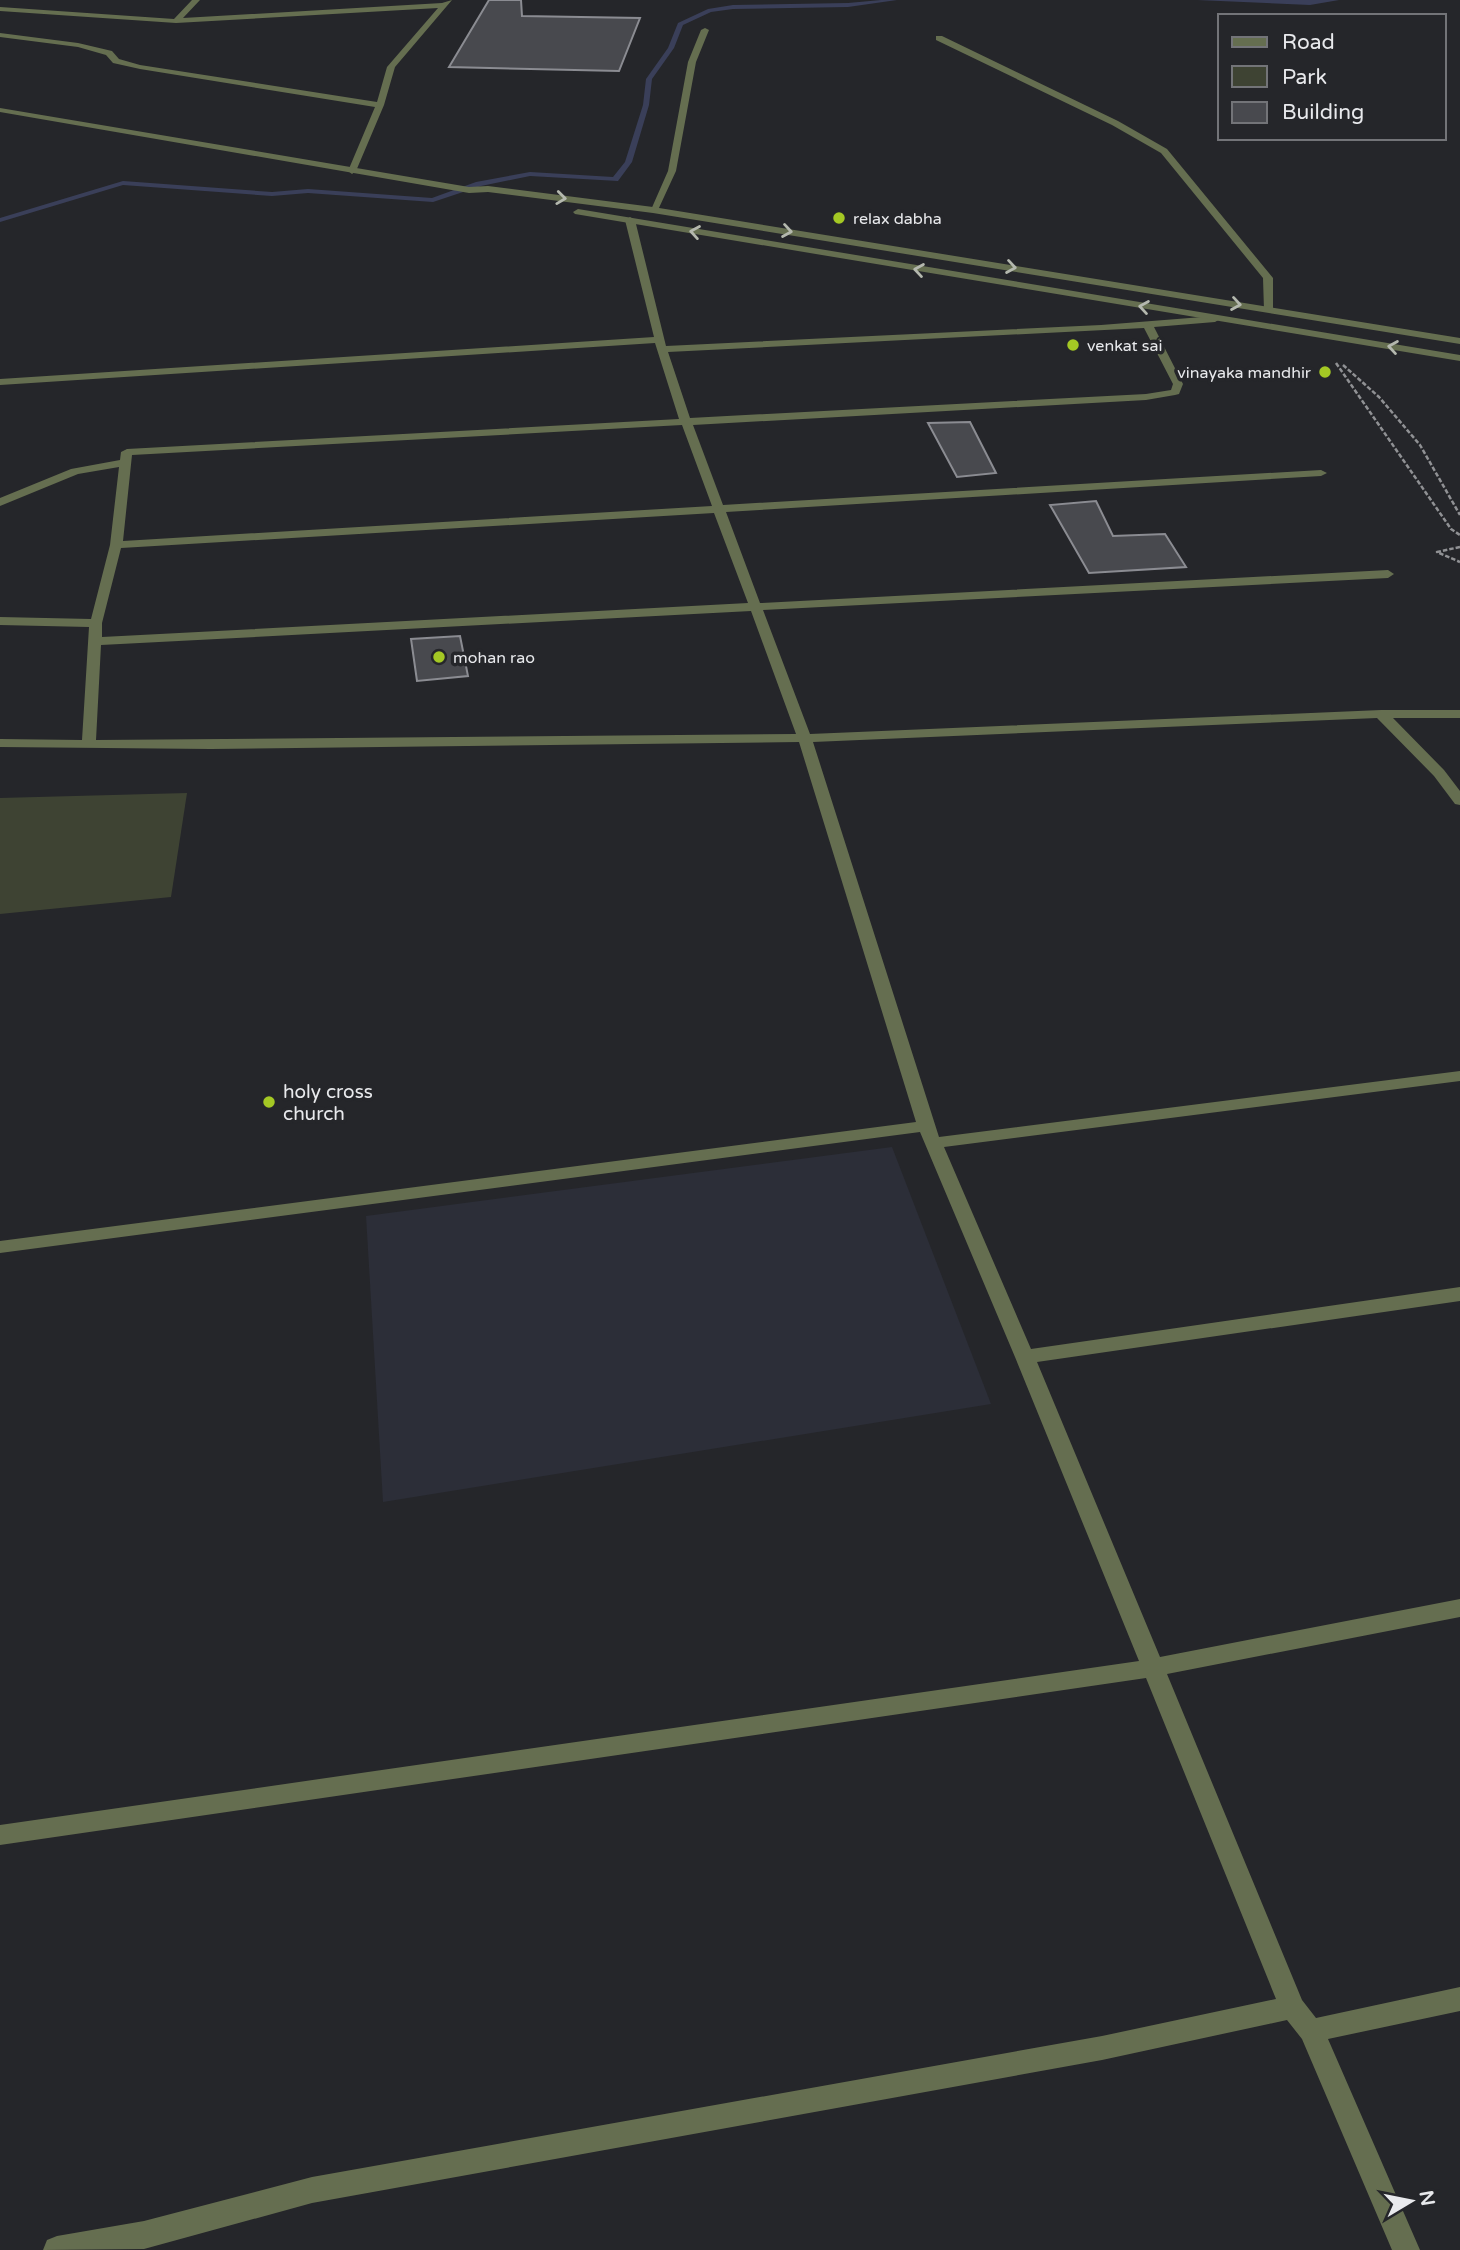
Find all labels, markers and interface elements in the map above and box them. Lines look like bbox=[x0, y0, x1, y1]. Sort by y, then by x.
legend bbox=[1218, 14, 1446, 140]
text: Road bbox=[1282, 30, 1335, 55]
text: Park bbox=[1282, 65, 1327, 90]
text: Building bbox=[1282, 100, 1364, 125]
one-way arrow bbox=[556, 191, 567, 206]
place label: relax dabha bbox=[853, 209, 942, 229]
marker: relax dabha bbox=[831, 210, 847, 226]
one-way arrow bbox=[781, 223, 792, 238]
one-way arrow bbox=[689, 225, 701, 240]
one-way arrow bbox=[1005, 259, 1017, 274]
one-way arrow bbox=[913, 263, 925, 278]
one-way arrow bbox=[1230, 296, 1241, 311]
one-way arrow bbox=[1138, 300, 1150, 315]
place label: venkat sai bbox=[1087, 336, 1162, 356]
marker: venkat sai bbox=[1065, 337, 1081, 353]
one-way arrow bbox=[1387, 340, 1398, 355]
place label: vinayaka mandhir bbox=[1177, 363, 1312, 383]
marker: vinayaka mandhir bbox=[1317, 364, 1333, 380]
place label: mohan rao bbox=[453, 648, 535, 668]
marker: mohan rao bbox=[431, 649, 447, 665]
place label: holy cross church bbox=[283, 1081, 373, 1125]
marker: holy cross church bbox=[261, 1094, 277, 1110]
north arrow bbox=[1376, 2166, 1446, 2236]
text: N bbox=[1415, 2189, 1439, 2208]

